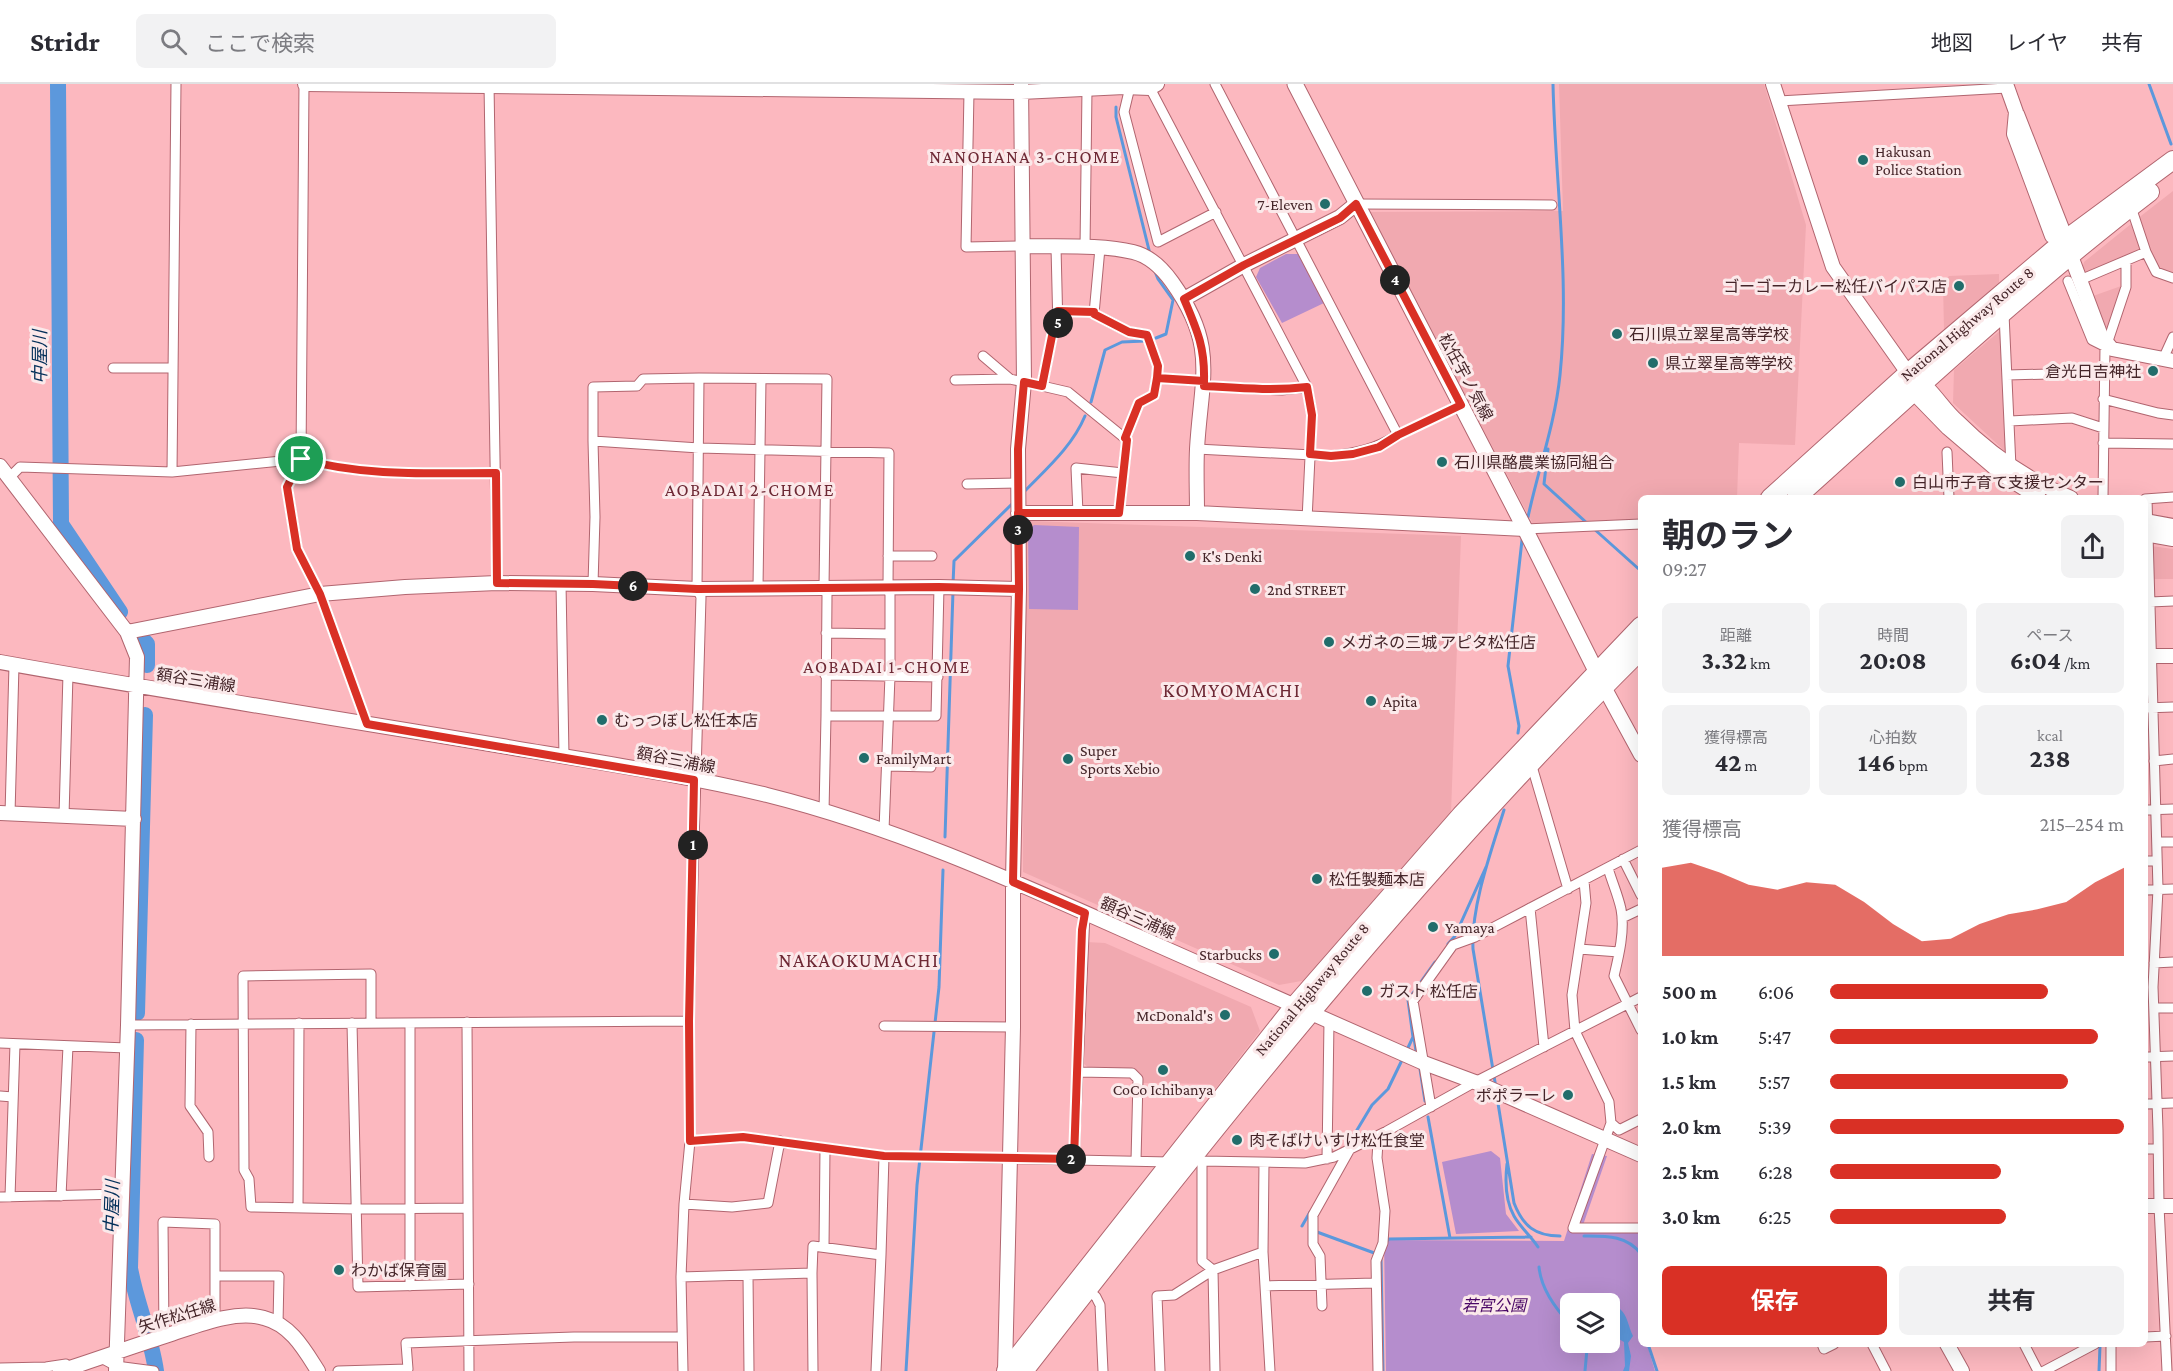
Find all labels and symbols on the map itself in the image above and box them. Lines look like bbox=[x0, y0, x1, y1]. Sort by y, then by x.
place label: Hakusan Police Station bbox=[1875, 143, 1962, 178]
district label: NANOHANA 3-CHOME bbox=[929, 147, 1121, 167]
marker: Hakusan Police Station bbox=[1856, 153, 1870, 167]
place label: 7-Eleven bbox=[1257, 196, 1313, 213]
marker: 7-Eleven bbox=[1318, 197, 1332, 211]
street label: National Highway Route 8 bbox=[1897, 264, 2037, 385]
pin: 4 bbox=[1380, 265, 1410, 295]
place label: ゴーゴーカレー松任バイパス店 bbox=[1723, 278, 1947, 295]
marker: ゴーゴーカレー松任バイパス店 bbox=[1952, 279, 1966, 293]
pin: 5 bbox=[1043, 308, 1073, 338]
place label: 石川県立翠星高等学校 bbox=[1629, 326, 1789, 343]
marker: 石川県立翠星高等学校 bbox=[1610, 327, 1624, 341]
water label: 中屋川 bbox=[30, 328, 50, 384]
street label: 松任宇ノ気線 bbox=[1436, 331, 1496, 423]
place label: 県立翠星高等学校 bbox=[1665, 355, 1793, 372]
marker: 県立翠星高等学校 bbox=[1646, 356, 1660, 370]
place label: 倉光日吉神社 bbox=[2045, 363, 2141, 380]
marker: 倉光日吉神社 bbox=[2146, 364, 2160, 378]
pin bbox=[275, 433, 326, 484]
place label: 石川県酪農業協同組合 bbox=[1454, 454, 1614, 471]
marker: 石川県酪農業協同組合 bbox=[1435, 455, 1449, 469]
place label: 白山市子育て支援センター bbox=[1912, 474, 2104, 491]
marker: 白山市子育て支援センター bbox=[1893, 475, 1907, 489]
district label: AOBADAI 2-CHOME bbox=[665, 480, 835, 500]
pin: 3 bbox=[1003, 515, 1033, 545]
place label: K's Denki bbox=[1202, 548, 1262, 565]
marker: K's Denki bbox=[1183, 549, 1197, 563]
pin: 6 bbox=[618, 571, 648, 601]
place label: 2nd STREET bbox=[1267, 581, 1346, 598]
marker: 2nd STREET bbox=[1248, 582, 1262, 596]
place label: メガネの三城 アピタ松任店 bbox=[1341, 634, 1536, 651]
marker: メガネの三城 アピタ松任店 bbox=[1322, 635, 1336, 649]
district label: AOBADAI 1-CHOME bbox=[803, 657, 971, 677]
street label: 額谷三浦線 bbox=[155, 665, 237, 695]
district label: KOMYOMACHI bbox=[1163, 679, 1301, 701]
place label: Apita bbox=[1383, 693, 1418, 711]
marker: Apita bbox=[1364, 694, 1378, 708]
place label: むっつぼし松任本店 bbox=[614, 712, 758, 729]
marker: むっつぼし松任本店 bbox=[595, 713, 609, 727]
place label: Super Sports Xebio bbox=[1080, 742, 1160, 778]
street label: 額谷三浦線 bbox=[635, 744, 717, 776]
place label: FamilyMart bbox=[876, 750, 952, 768]
marker: FamilyMart bbox=[857, 751, 871, 765]
marker: Super Sports Xebio bbox=[1061, 752, 1075, 766]
pin: 1 bbox=[678, 830, 708, 860]
place label: 松任製麺本店 bbox=[1329, 871, 1425, 888]
marker: 松任製麺本店 bbox=[1310, 872, 1324, 886]
street label: 額谷三浦線 bbox=[1098, 894, 1178, 942]
street label: National Highway Route 8 bbox=[1252, 919, 1373, 1059]
place label: Yamaya bbox=[1445, 919, 1495, 937]
marker: Yamaya bbox=[1426, 920, 1440, 934]
place label: Starbucks bbox=[1199, 946, 1262, 963]
marker: Starbucks bbox=[1267, 947, 1281, 961]
district label: NAKAOKUMACHI bbox=[778, 949, 940, 971]
place label: ガスト 松任店 bbox=[1379, 983, 1478, 1000]
marker: ガスト 松任店 bbox=[1360, 984, 1374, 998]
place label: McDonald's bbox=[1136, 1007, 1213, 1024]
marker: McDonald's bbox=[1218, 1008, 1232, 1022]
marker: CoCo Ichibanya bbox=[1156, 1063, 1170, 1077]
place label: CoCo Ichibanya bbox=[1113, 1081, 1214, 1099]
place label: ポポラーレ bbox=[1476, 1087, 1556, 1104]
marker: ポポラーレ bbox=[1561, 1088, 1575, 1102]
place label: 肉そばけいすけ松任食堂 bbox=[1249, 1132, 1425, 1149]
marker: 肉そばけいすけ松任食堂 bbox=[1230, 1133, 1244, 1147]
pin: 2 bbox=[1056, 1144, 1086, 1174]
water label: 中屋川 bbox=[101, 1178, 123, 1234]
place label: わかば保育園 bbox=[351, 1262, 447, 1279]
marker: わかば保育園 bbox=[332, 1263, 346, 1277]
street label: 矢作松任線 bbox=[136, 1296, 218, 1336]
park label: 若宮公園 bbox=[1462, 1297, 1528, 1314]

